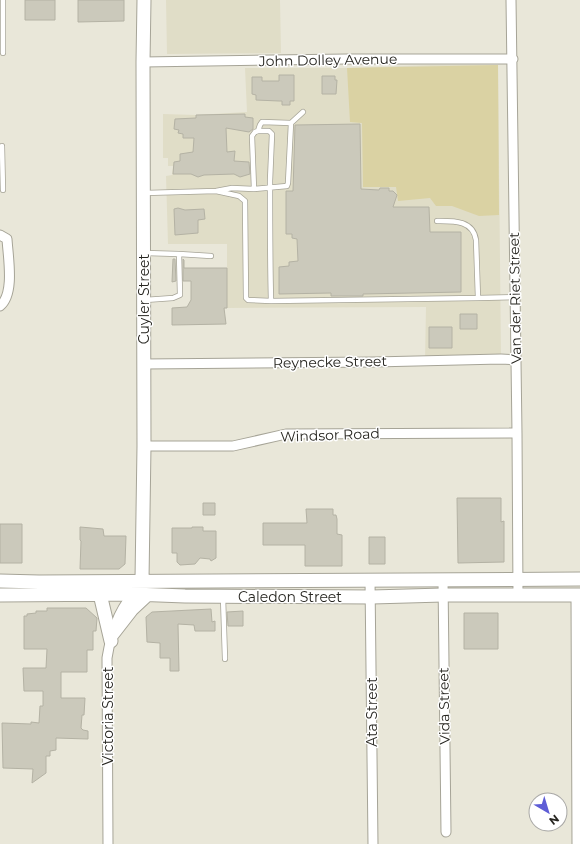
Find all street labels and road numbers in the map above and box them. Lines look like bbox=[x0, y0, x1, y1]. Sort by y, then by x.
street label: John Dolley Avenue bbox=[257, 50, 398, 70]
street label: Van der Riet Street bbox=[505, 232, 525, 364]
street label: Cuyler Street bbox=[135, 253, 153, 344]
street label: Reynecke Street bbox=[273, 352, 388, 372]
street label: Windsor Road bbox=[280, 424, 380, 446]
street label: Caledon Street bbox=[238, 588, 342, 606]
street label: Victoria Street bbox=[99, 666, 117, 765]
street label: Vida Street bbox=[434, 667, 454, 745]
street label: Ata Street bbox=[363, 677, 381, 747]

